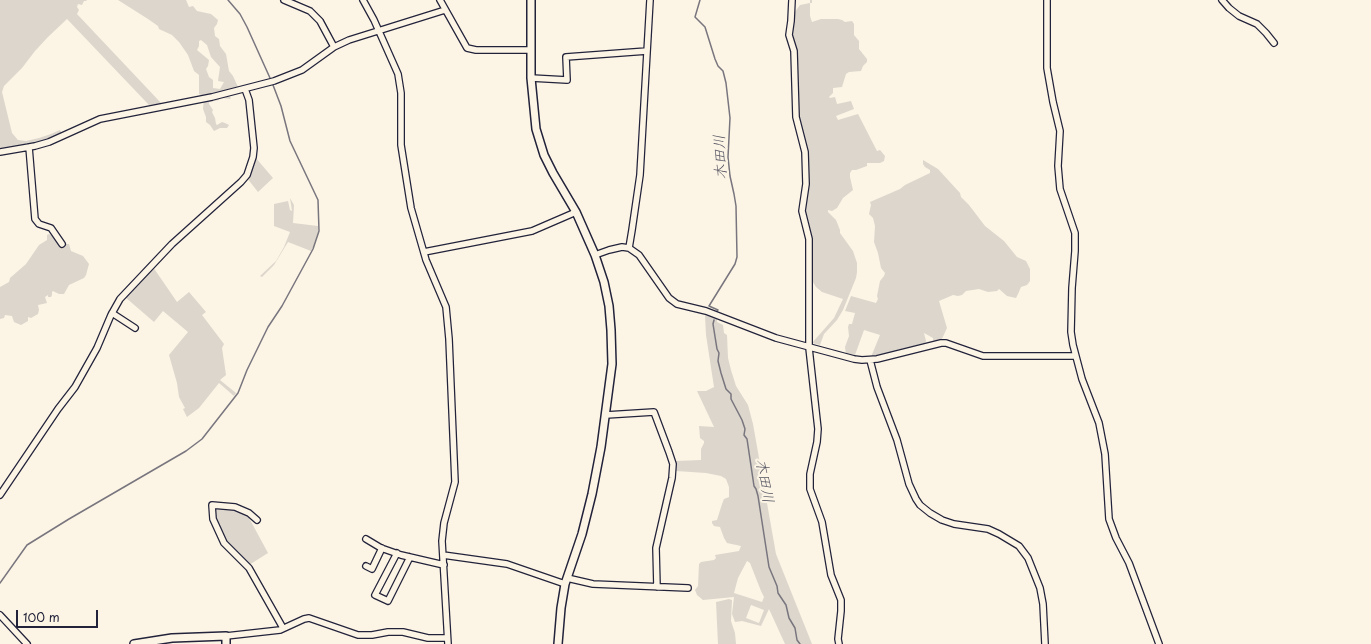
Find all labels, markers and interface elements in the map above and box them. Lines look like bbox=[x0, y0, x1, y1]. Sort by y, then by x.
water label: 木田川 bbox=[711, 134, 731, 180]
water label: 木田川 bbox=[751, 457, 777, 505]
scale bar bbox=[18, 602, 100, 628]
text: 100 m bbox=[23, 608, 60, 626]

